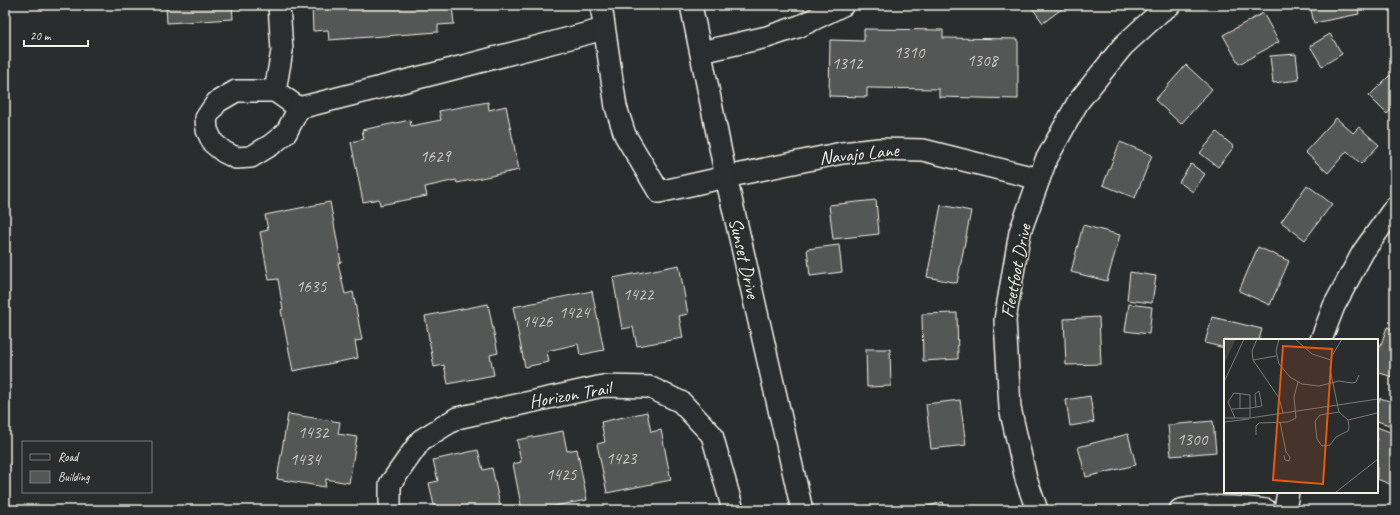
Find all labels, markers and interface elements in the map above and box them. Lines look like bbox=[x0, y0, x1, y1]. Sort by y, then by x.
scale bar bbox=[24, 22, 88, 48]
text: 20 m bbox=[30, 28, 52, 44]
house number: 1310 bbox=[894, 42, 926, 63]
house number: 1308 bbox=[967, 50, 1000, 71]
house number: 1312 bbox=[832, 53, 864, 74]
street label: Navajo Lane bbox=[818, 138, 902, 170]
house number: 1629 bbox=[420, 146, 452, 167]
street label: Sunset Drive bbox=[723, 215, 765, 302]
street label: Fleetfoot Drive bbox=[995, 221, 1037, 320]
house number: 1635 bbox=[296, 276, 328, 297]
house number: 1422 bbox=[623, 284, 655, 305]
house number: 1424 bbox=[559, 302, 592, 323]
house number: 1426 bbox=[522, 311, 554, 332]
inset map bbox=[1224, 339, 1378, 493]
street label: Horizon Trail bbox=[527, 375, 616, 414]
house number: 1432 bbox=[298, 422, 330, 443]
house number: 1300 bbox=[1177, 429, 1209, 450]
legend bbox=[22, 441, 152, 493]
house number: 1423 bbox=[606, 448, 638, 469]
text: Road bbox=[58, 449, 80, 465]
house number: 1434 bbox=[290, 449, 323, 470]
house number: 1425 bbox=[546, 464, 578, 485]
text: Building bbox=[58, 469, 90, 485]

